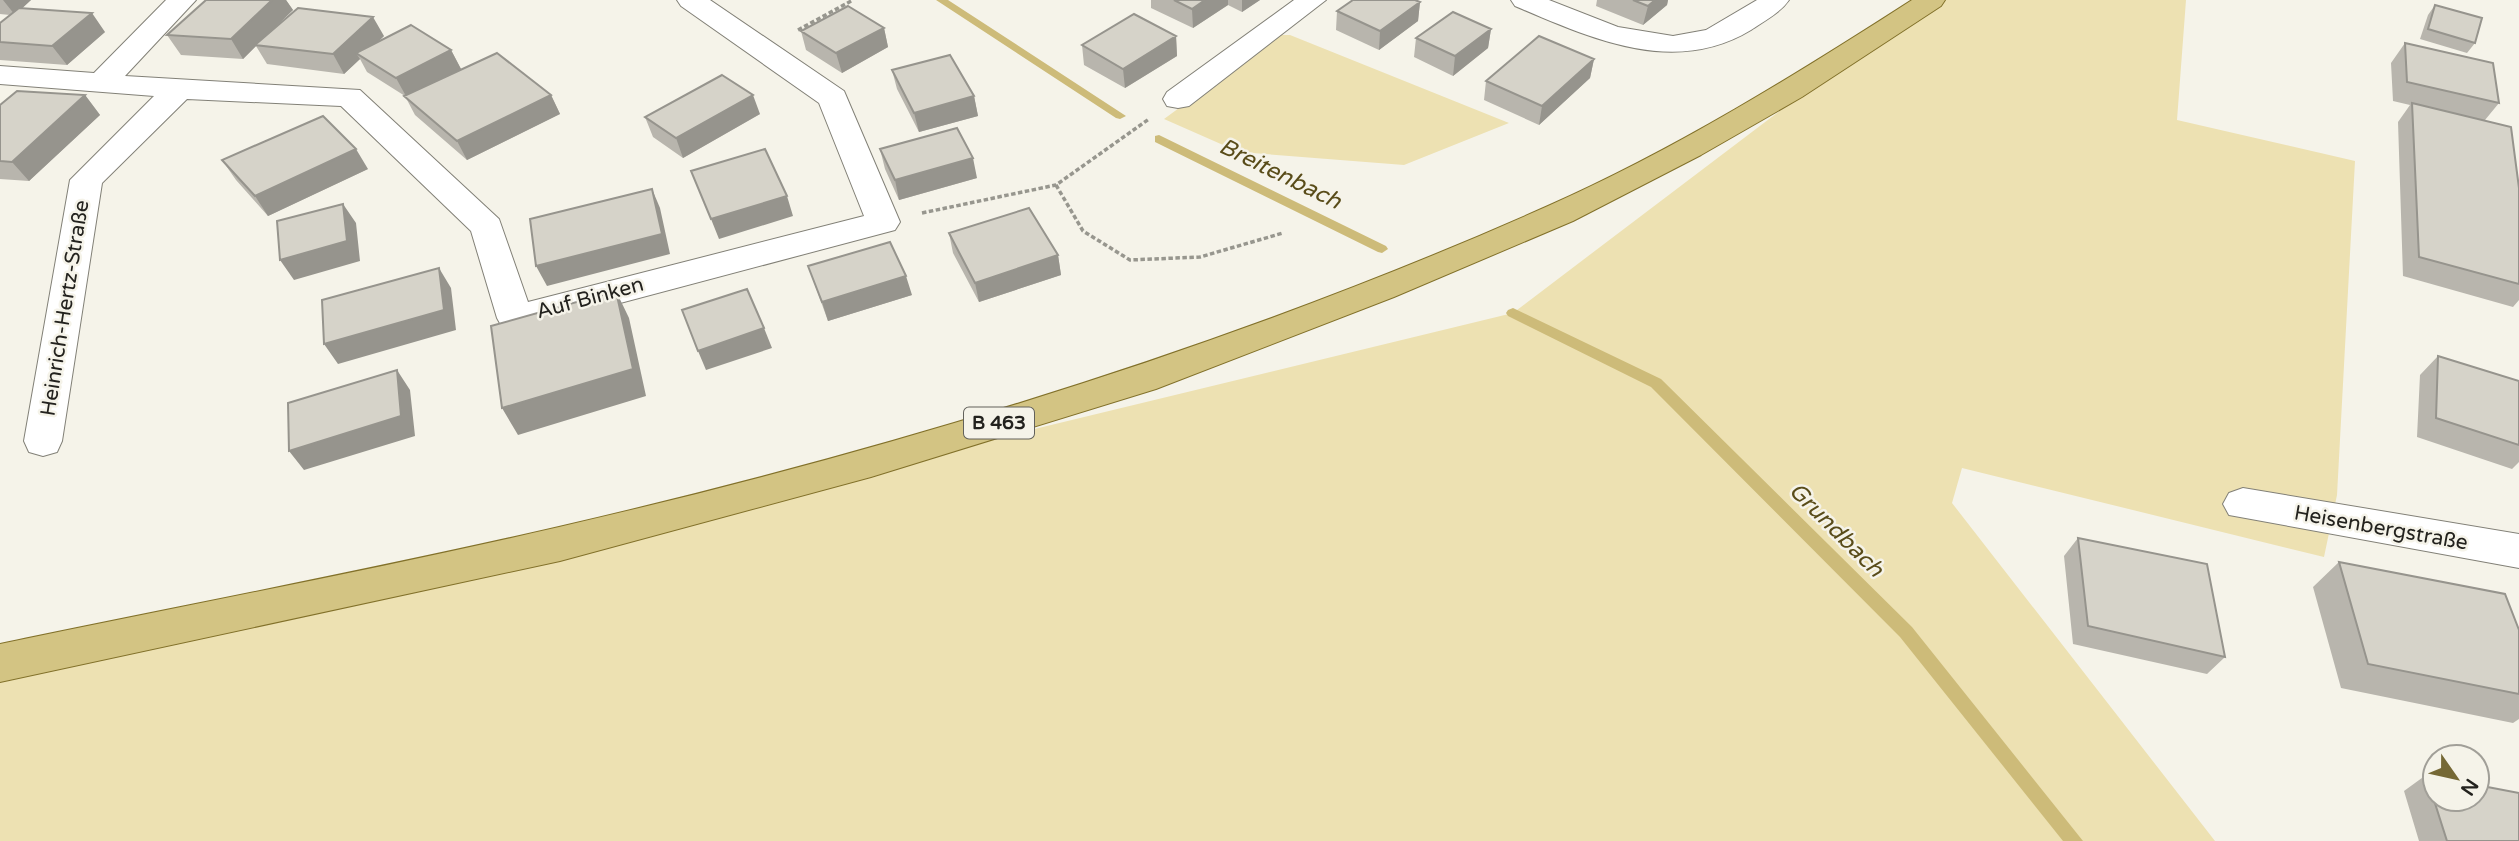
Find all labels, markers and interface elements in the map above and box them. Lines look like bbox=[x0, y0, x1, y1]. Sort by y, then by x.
water label: Breitenbach bbox=[1214, 132, 1347, 216]
street label: Heinrich-Hertz-Straße bbox=[36, 198, 94, 418]
street label: Auf Binken bbox=[534, 272, 646, 324]
road number: B 463 bbox=[964, 408, 1034, 438]
water label: Grundbach bbox=[1783, 477, 1890, 584]
street label: Heisenbergstraße bbox=[2292, 500, 2470, 556]
north arrow bbox=[2421, 743, 2491, 813]
text: N bbox=[2456, 774, 2483, 799]

